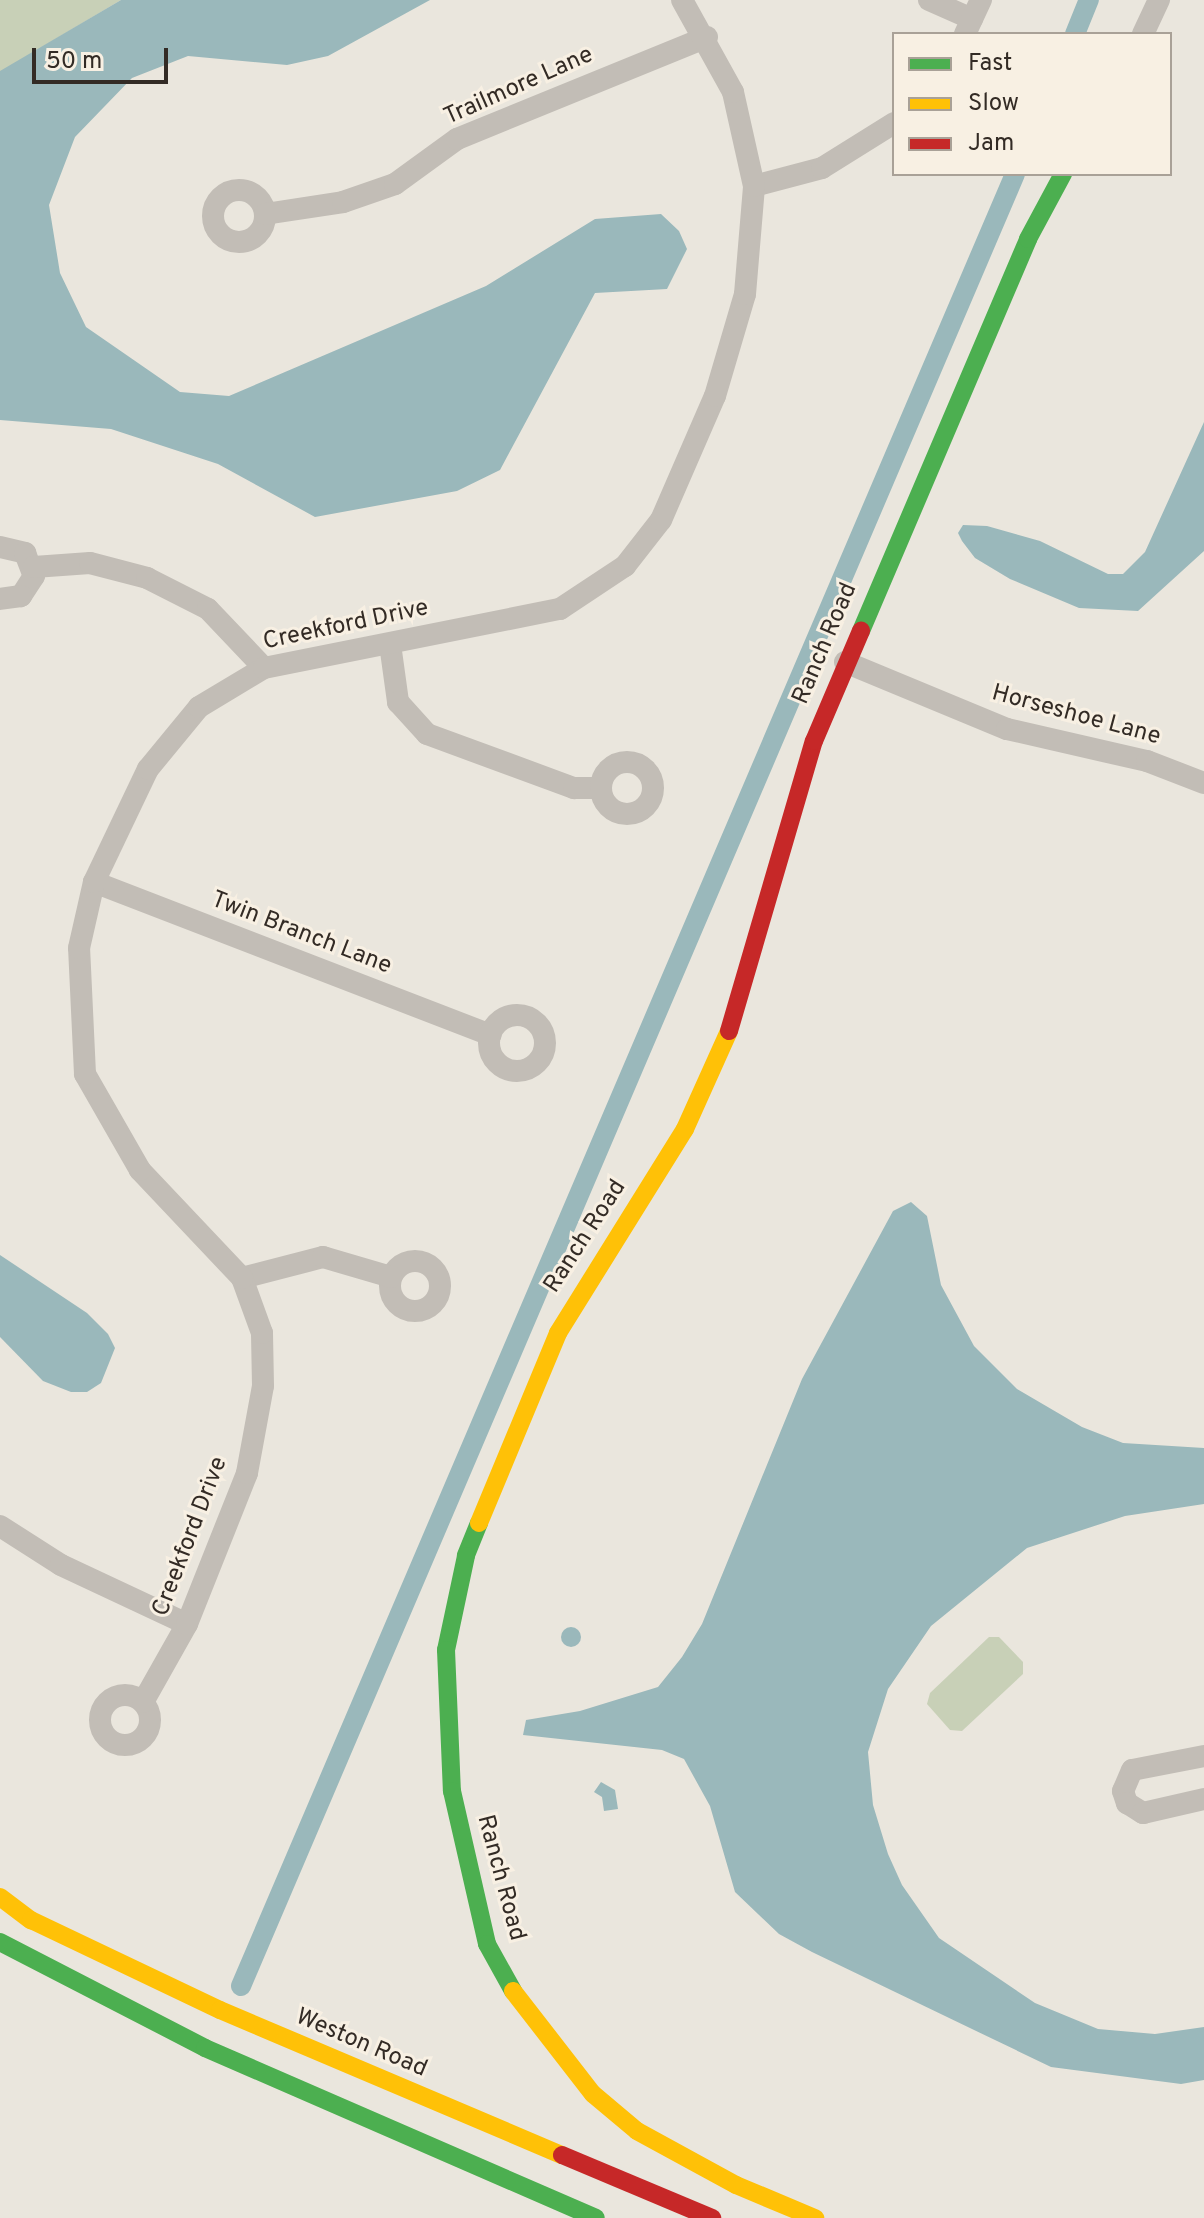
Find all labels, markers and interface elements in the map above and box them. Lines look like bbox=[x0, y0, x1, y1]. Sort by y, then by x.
scale bar bbox=[36, 32, 172, 82]
legend bbox=[892, 32, 1172, 176]
street label: Trailmore Lane bbox=[440, 41, 598, 133]
text: 50 m bbox=[46, 47, 102, 77]
text: Fast bbox=[968, 49, 1012, 79]
text: Slow bbox=[968, 89, 1019, 119]
text: Jam bbox=[968, 129, 1014, 159]
street label: Ranch Road bbox=[787, 579, 865, 709]
street label: Creekford Drive bbox=[261, 594, 431, 658]
street label: Horseshoe Lane bbox=[988, 680, 1164, 752]
street label: Twin Branch Lane bbox=[207, 886, 395, 982]
street label: Ranch Road bbox=[539, 1175, 633, 1299]
street label: Creekford Drive bbox=[147, 1453, 235, 1621]
street label: Ranch Road bbox=[469, 1812, 531, 1944]
street label: Weston Road bbox=[291, 2003, 431, 2085]

